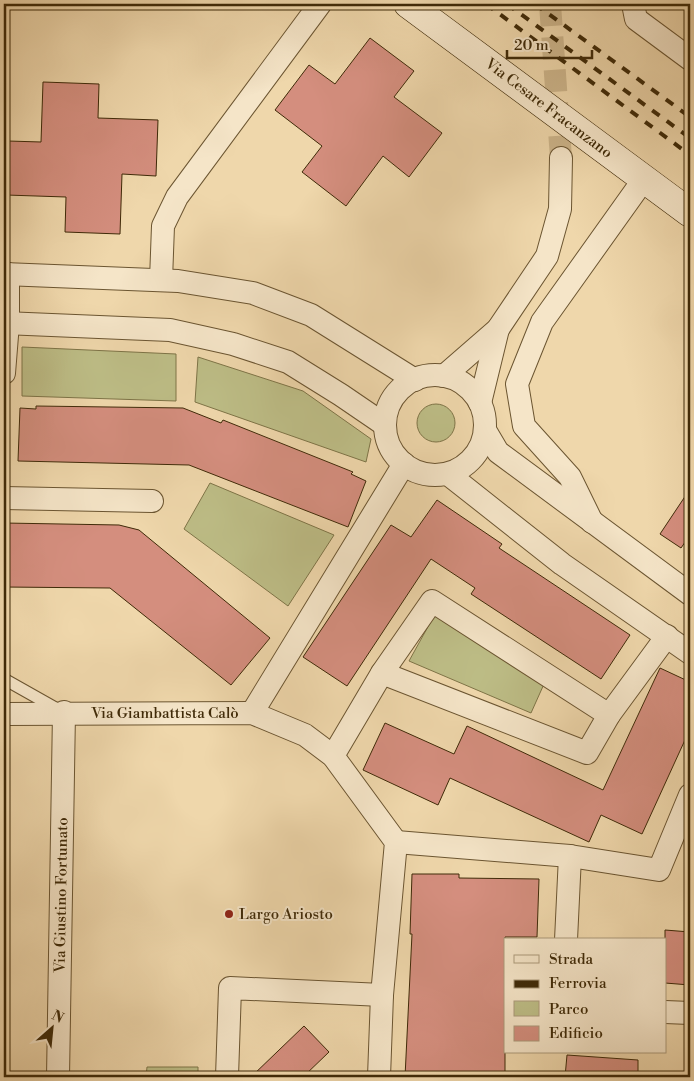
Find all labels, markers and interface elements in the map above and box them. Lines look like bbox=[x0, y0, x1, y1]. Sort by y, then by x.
scale bar bbox=[507, 28, 592, 60]
text: 20 m bbox=[514, 36, 549, 55]
street label: Via Cesare Fracanzano bbox=[480, 54, 616, 162]
street label: Via Giambattista Calò bbox=[90, 704, 239, 723]
street label: Via Giustino Fortunato bbox=[51, 817, 72, 974]
place label: Largo Ariosto bbox=[239, 905, 333, 924]
marker: Largo Ariosto bbox=[223, 908, 235, 920]
legend bbox=[504, 938, 666, 1054]
text: Strada bbox=[549, 950, 593, 969]
text: Ferrovia bbox=[549, 974, 607, 993]
text: Parco bbox=[549, 1000, 588, 1019]
north arrow bbox=[28, 1004, 78, 1054]
text: N bbox=[48, 1007, 66, 1028]
text: Edificio bbox=[549, 1024, 603, 1043]

